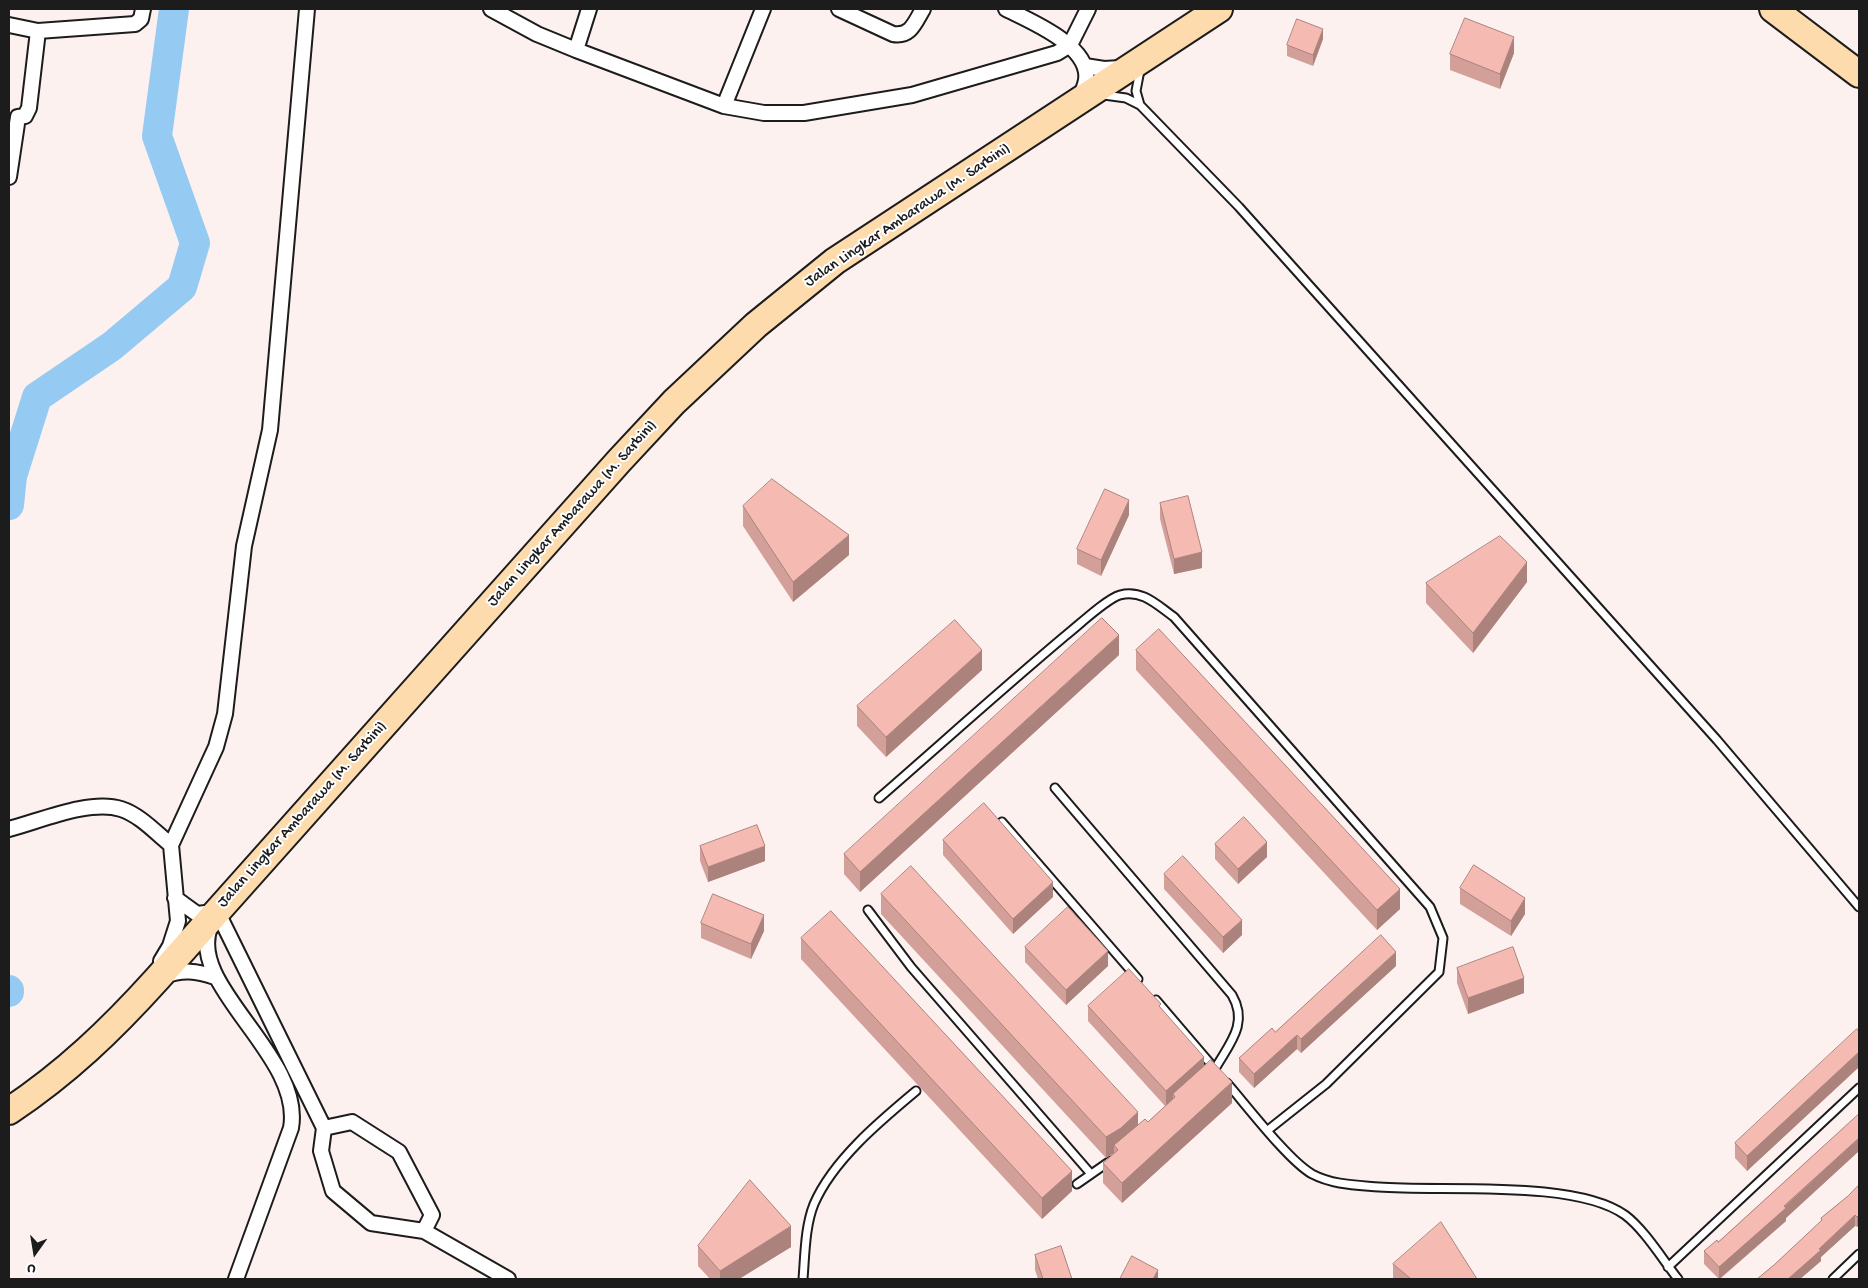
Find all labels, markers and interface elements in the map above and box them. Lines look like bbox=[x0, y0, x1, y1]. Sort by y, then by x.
street label: Jalan Lingkar Ambarawa (M. Sarbini) bbox=[801, 140, 1015, 292]
street label: Jalan Lingkar Ambarawa (M. Sarbini) bbox=[484, 417, 662, 611]
street label: Jalan Lingkar Ambarawa (M. Sarbini) bbox=[214, 718, 392, 912]
north arrow bbox=[10, 1228, 60, 1278]
text: U bbox=[26, 1259, 37, 1277]

